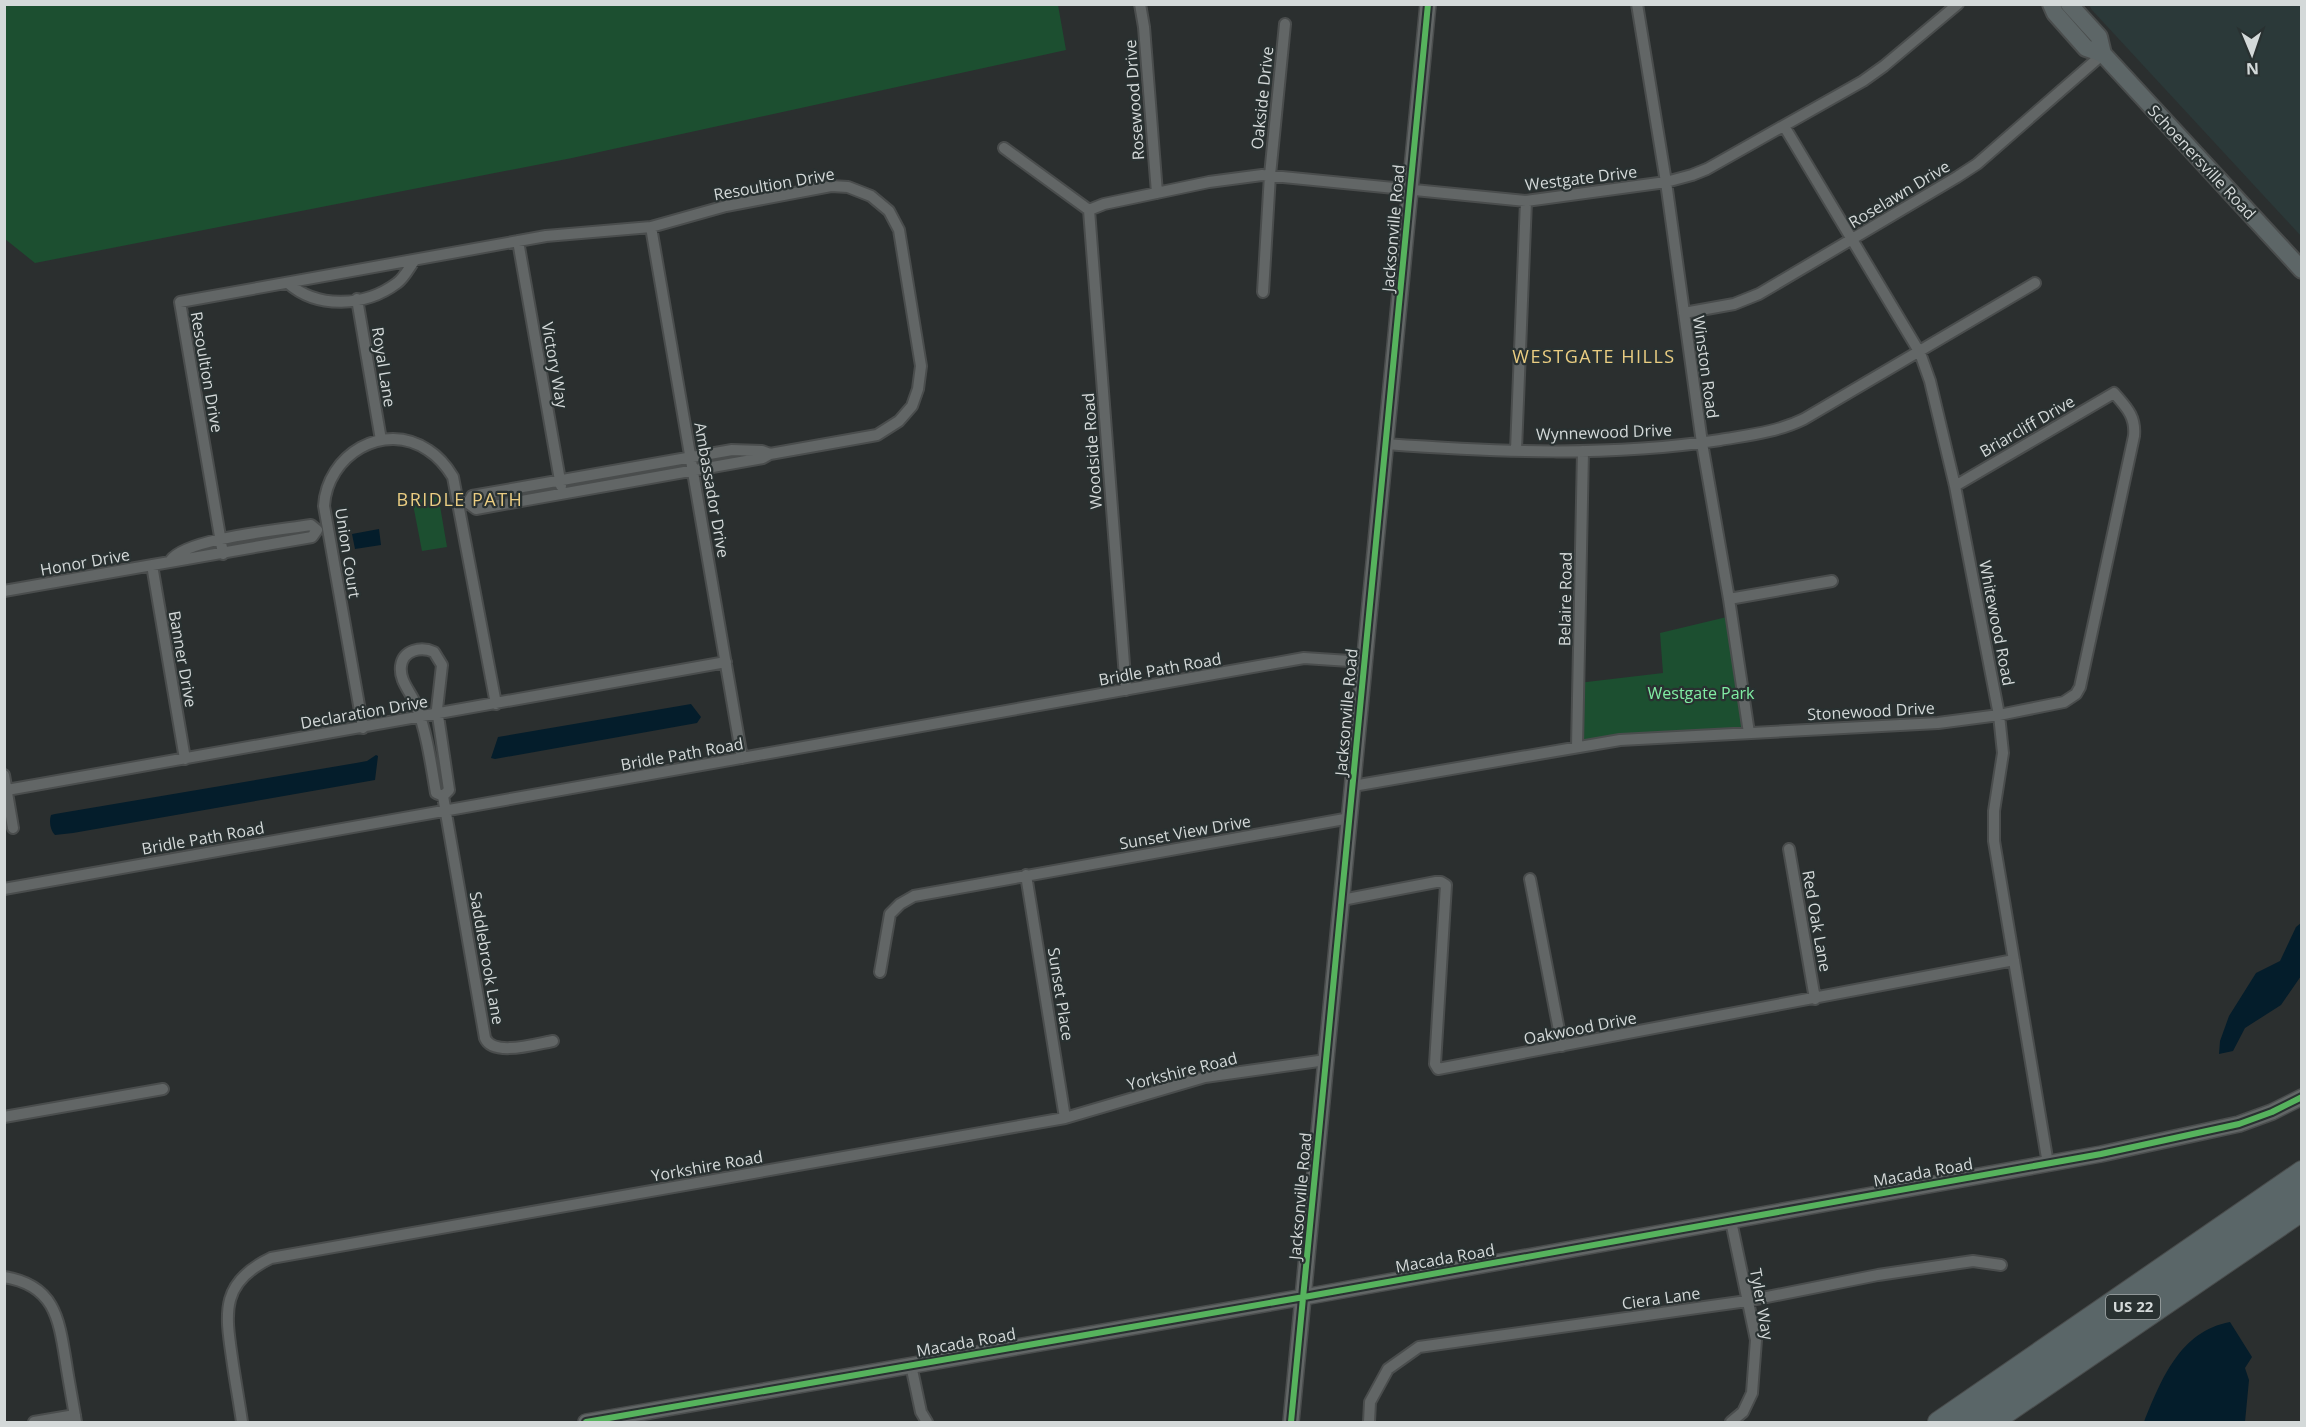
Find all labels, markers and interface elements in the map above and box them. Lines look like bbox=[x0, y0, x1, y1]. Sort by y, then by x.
north arrow bbox=[2222, 24, 2282, 84]
street label: Rosewood Drive bbox=[1119, 39, 1149, 161]
street label: Oakside Drive bbox=[1246, 45, 1278, 151]
text: N bbox=[2246, 58, 2259, 80]
street label: Schoenersville Road bbox=[2143, 100, 2261, 224]
street label: Roselawn Drive bbox=[1844, 155, 1954, 233]
street label: Westgate Drive bbox=[1524, 160, 1638, 196]
street label: Resoultion Drive bbox=[712, 163, 836, 205]
street label: Jacksonville Road bbox=[1376, 163, 1410, 295]
street label: Resoultion Drive bbox=[186, 310, 228, 434]
street label: Winston Road bbox=[1688, 314, 1724, 420]
street label: Victory Way bbox=[537, 320, 574, 411]
street label: Royal Lane bbox=[367, 325, 401, 409]
district label: WESTGATE HILLS bbox=[1512, 344, 1676, 368]
street label: Briarcliff Drive bbox=[1976, 390, 2078, 462]
street label: Woodside Road bbox=[1077, 392, 1107, 510]
street label: Wynnewood Drive bbox=[1536, 419, 1672, 445]
street label: Ambassador Drive bbox=[689, 421, 735, 559]
district label: BRIDLE PATH bbox=[397, 487, 523, 511]
street label: Union Court bbox=[330, 506, 366, 600]
street label: Honor Drive bbox=[38, 543, 132, 581]
street label: Belaire Road bbox=[1553, 552, 1577, 646]
street label: Whitewood Road bbox=[1974, 559, 2020, 687]
street label: Banner Drive bbox=[164, 609, 202, 709]
street label: Bridle Path Road bbox=[1097, 647, 1223, 691]
street label: Jacksonville Road bbox=[1329, 647, 1363, 779]
park label: Westgate Park bbox=[1648, 682, 1755, 704]
street label: Declaration Drive bbox=[299, 690, 429, 734]
street label: Stonewood Drive bbox=[1807, 697, 1935, 725]
street label: Bridle Path Road bbox=[619, 732, 745, 776]
street label: Sunset View Drive bbox=[1118, 810, 1252, 854]
street label: Bridle Path Road bbox=[140, 816, 266, 860]
street label: Red Oak Lane bbox=[1797, 868, 1837, 974]
street label: Saddlebrook Lane bbox=[464, 890, 510, 1026]
street label: Sunset Place bbox=[1043, 946, 1079, 1042]
street label: Oakwood Drive bbox=[1522, 1006, 1638, 1050]
street label: Yorkshire Road bbox=[1125, 1047, 1239, 1095]
street label: Jacksonville Road bbox=[1283, 1131, 1317, 1263]
street label: Yorkshire Road bbox=[650, 1145, 764, 1187]
street label: Macada Road bbox=[1871, 1152, 1975, 1192]
street label: Macada Road bbox=[1393, 1238, 1497, 1278]
street label: Tyler Way bbox=[1745, 1267, 1779, 1342]
street label: Ciera Lane bbox=[1620, 1282, 1702, 1314]
road number: US 22 bbox=[2106, 1295, 2160, 1319]
street label: Macada Road bbox=[914, 1322, 1018, 1362]

